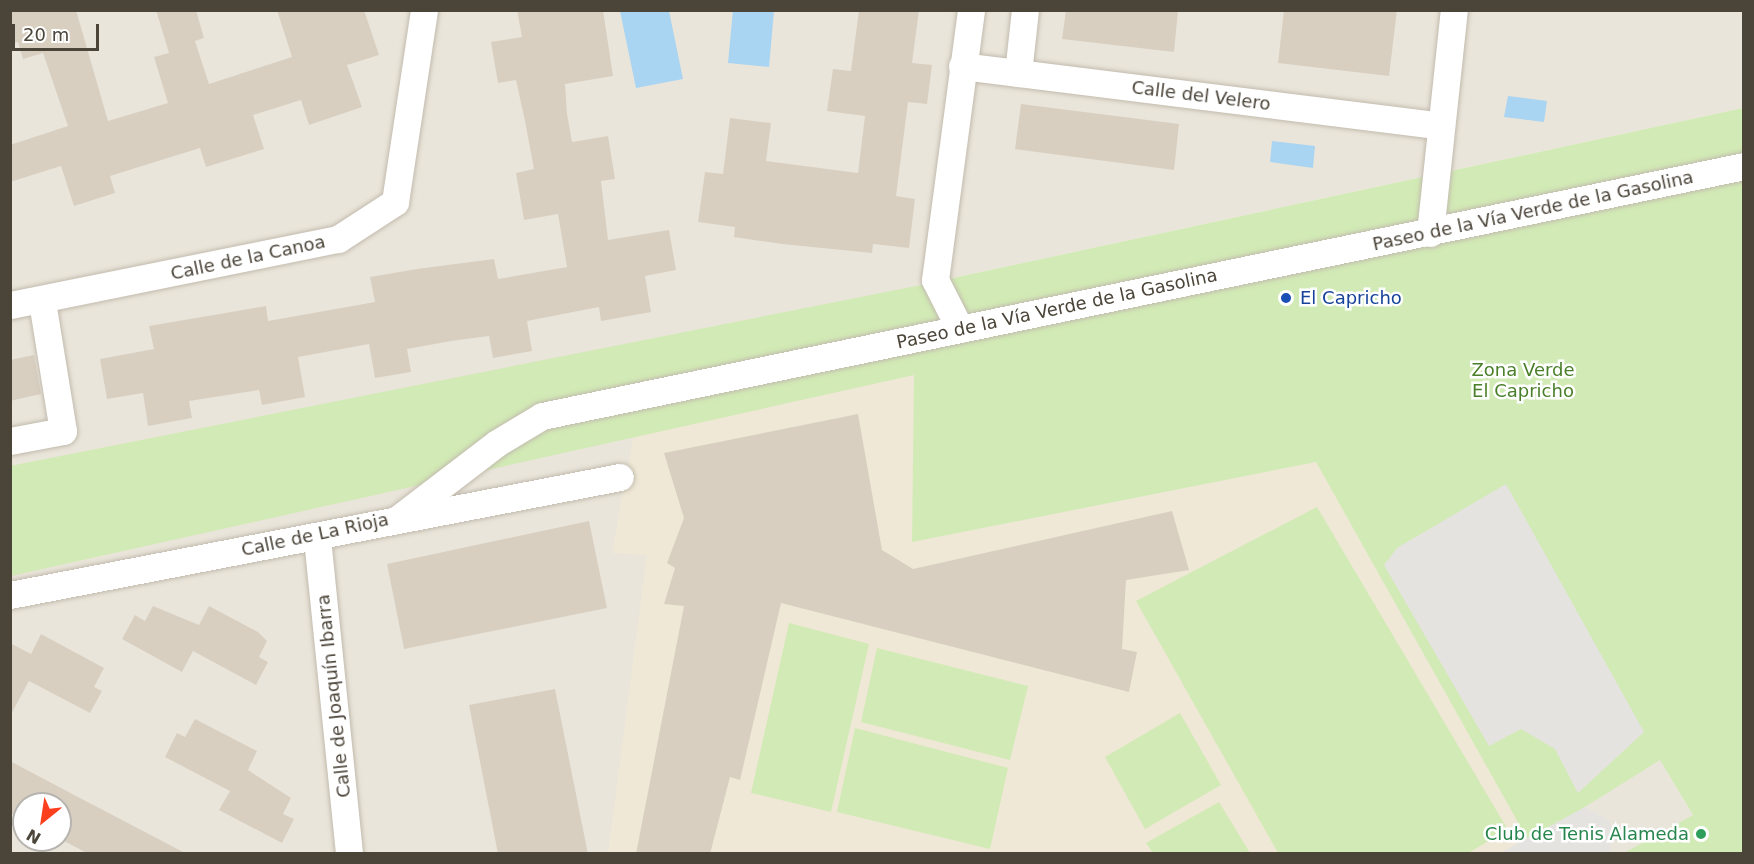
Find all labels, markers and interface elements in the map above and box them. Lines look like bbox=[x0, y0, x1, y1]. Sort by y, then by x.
scale bar bbox=[15, 12, 102, 50]
text: 20 m bbox=[23, 24, 69, 45]
street label: Calle del Velero bbox=[1130, 77, 1272, 115]
street label: Paseo de la Vía Verde de la Gasolina bbox=[1371, 166, 1695, 256]
street label: Calle de la Canoa bbox=[169, 231, 327, 285]
street label: Paseo de la Vía Verde de la Gasolina bbox=[895, 264, 1219, 354]
place label: El Capricho bbox=[1300, 287, 1402, 309]
marker: El Capricho bbox=[1277, 289, 1295, 307]
park label: Zona Verde El Capricho bbox=[1471, 360, 1575, 403]
street label: Calle de La Rioja bbox=[239, 509, 391, 561]
street label: Calle de Joaquín Ibarra bbox=[313, 593, 355, 799]
north arrow bbox=[12, 792, 72, 852]
place label: Club de Tenis Alameda bbox=[1485, 823, 1689, 845]
text: N bbox=[23, 825, 44, 848]
marker: Club de Tenis Alameda bbox=[1694, 827, 1708, 841]

